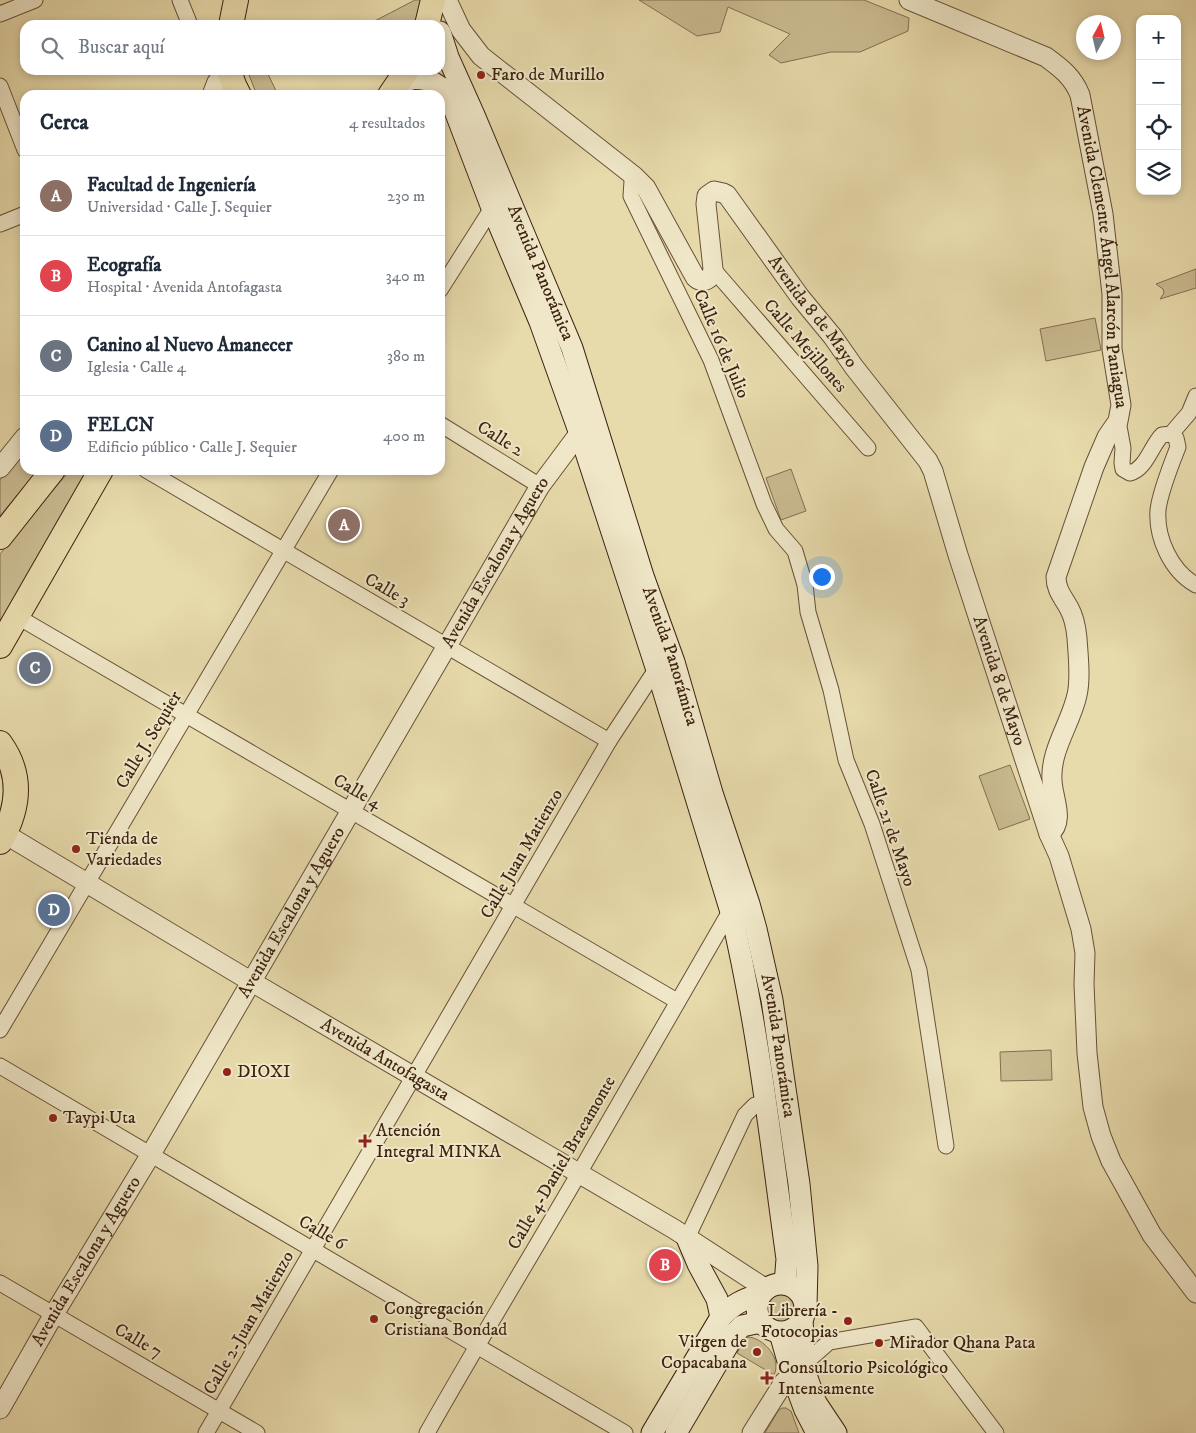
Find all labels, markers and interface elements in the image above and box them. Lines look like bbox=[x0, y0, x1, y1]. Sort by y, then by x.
north arrow bbox=[1076, 15, 1121, 60]
map controls bbox=[1136, 15, 1181, 195]
button: + bbox=[1136, 15, 1181, 60]
search box bbox=[20, 20, 445, 75]
icon: search bbox=[38, 34, 66, 62]
text: Buscar aquí bbox=[78, 36, 164, 59]
button: − bbox=[1136, 60, 1181, 105]
place label: Faro de Murillo bbox=[491, 64, 605, 86]
marker: Faro de Murillo bbox=[475, 69, 487, 81]
street label: Avenida Clemente Ángel Alarcón Paniagua bbox=[1071, 104, 1132, 410]
button: locate bbox=[1136, 105, 1181, 150]
text: Cerca bbox=[40, 110, 88, 136]
text: 4 resultados bbox=[349, 113, 425, 133]
button: layers bbox=[1136, 150, 1181, 195]
text: Facultad de Ingeniería bbox=[87, 174, 256, 197]
text: A bbox=[51, 186, 61, 206]
text: 230 m bbox=[387, 186, 425, 206]
text: Universidad · Calle J. Sequier bbox=[87, 197, 272, 217]
street label: Avenida Panorámica bbox=[502, 202, 579, 344]
street label: Avenida 8 de Mayo bbox=[763, 251, 862, 372]
text: Ecografía bbox=[87, 254, 161, 277]
text: B bbox=[51, 266, 61, 286]
text: 340 m bbox=[386, 266, 425, 286]
text: Hospital · Avenida Antofagasta bbox=[87, 277, 282, 297]
street label: Calle 16 de Julio bbox=[688, 286, 754, 402]
street label: Calle Mejillones bbox=[758, 295, 852, 397]
text: Canino al Nuevo Amanecer bbox=[87, 334, 293, 357]
text: C bbox=[51, 346, 61, 366]
text: 380 m bbox=[387, 346, 425, 366]
text: Iglesia · Calle 4 bbox=[87, 357, 186, 377]
text: FELCN bbox=[87, 414, 154, 437]
street label: Calle 2 bbox=[473, 416, 527, 462]
text: D bbox=[50, 426, 62, 446]
text: 400 m bbox=[383, 426, 425, 446]
text: Edificio público · Calle J. Sequier bbox=[87, 437, 297, 457]
street label: Avenida Escalona y Aguero bbox=[437, 472, 554, 652]
pin: A bbox=[328, 506, 360, 544]
your location bbox=[809, 564, 835, 590]
street label: Calle 3 bbox=[361, 568, 413, 612]
street label: Avenida Panorámica bbox=[637, 584, 703, 729]
street label: Avenida 8 de Mayo bbox=[968, 613, 1031, 749]
pin: C bbox=[19, 649, 51, 687]
street label: Calle J. Sequier bbox=[111, 687, 187, 793]
street label: Calle 21 de Mayo bbox=[860, 766, 920, 890]
street label: Calle 4 bbox=[329, 769, 386, 815]
street label: Calle Juan Matienzo bbox=[476, 785, 568, 923]
street label: Avenida Escalona y Aguero bbox=[233, 823, 350, 1002]
place label: Tienda de Variedades bbox=[85, 828, 162, 871]
marker: Tienda de Variedades bbox=[70, 843, 82, 855]
pin: D bbox=[38, 891, 70, 929]
street label: Avenida Panorámica bbox=[755, 972, 800, 1119]
street label: Avenida Antofagasta bbox=[317, 1014, 454, 1106]
place label: DIOXI bbox=[237, 1061, 290, 1083]
marker: DIOXI bbox=[221, 1066, 233, 1078]
street label: Calle 4-Daniel Bracamonte bbox=[503, 1072, 621, 1254]
place label: Taypi Uta bbox=[63, 1107, 136, 1129]
marker: Taypi Uta bbox=[47, 1112, 59, 1124]
place label: Atención Integral MINKA bbox=[376, 1120, 502, 1163]
marker: Atención Integral MINKA bbox=[358, 1134, 372, 1148]
street label: Avenida Escalona y Aguero bbox=[27, 1172, 146, 1350]
street label: Calle 6 bbox=[294, 1211, 350, 1256]
pin: B bbox=[649, 1246, 681, 1284]
street label: Calle 2-Juan Matienzo bbox=[199, 1247, 299, 1399]
place label: Congregación Cristiana Bondad bbox=[384, 1298, 507, 1341]
place label: Librería - Fotocopias bbox=[760, 1300, 838, 1343]
marker: Congregación Cristiana Bondad bbox=[368, 1313, 380, 1325]
marker: Librería - Fotocopias bbox=[842, 1315, 854, 1327]
street label: Calle 7 bbox=[110, 1319, 166, 1363]
place label: Virgen de Copacabana bbox=[661, 1331, 747, 1374]
place label: Mirador Qhana Pata bbox=[889, 1332, 1036, 1354]
marker: Mirador Qhana Pata bbox=[873, 1337, 885, 1349]
marker: Virgen de Copacabana bbox=[751, 1346, 763, 1358]
place label: Consultorio Psicológico Intensamente bbox=[778, 1357, 948, 1400]
marker: Consultorio Psicológico Intensamente bbox=[760, 1371, 774, 1385]

